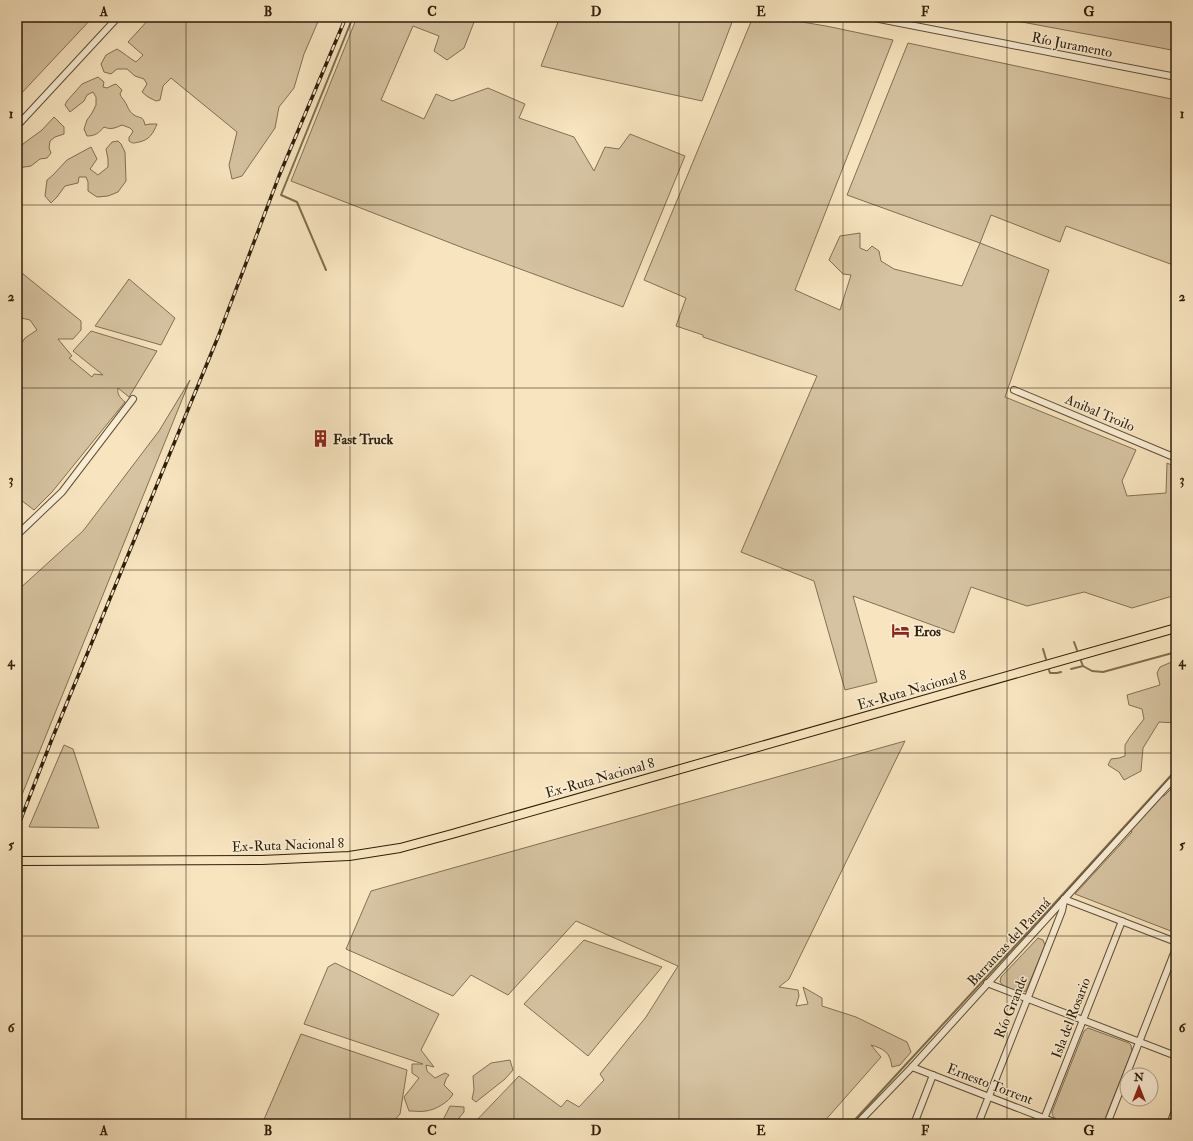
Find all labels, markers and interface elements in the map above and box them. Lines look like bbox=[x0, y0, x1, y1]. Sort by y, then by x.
text: A bbox=[99, 4, 109, 20]
text: B bbox=[264, 4, 272, 20]
text: C bbox=[427, 4, 437, 20]
text: D bbox=[591, 4, 602, 20]
text: E bbox=[756, 4, 766, 20]
text: F bbox=[921, 4, 930, 20]
text: G bbox=[1084, 4, 1095, 20]
street label: Río Juramento bbox=[1030, 29, 1114, 61]
text: 1 bbox=[9, 106, 14, 122]
text: 1 bbox=[1180, 106, 1185, 122]
text: 2 bbox=[8, 289, 15, 305]
text: 2 bbox=[1179, 289, 1186, 305]
street label: Anibal Troilo bbox=[1062, 390, 1137, 435]
building icon: Fast Truck bbox=[310, 429, 330, 449]
place label: Fast Truck bbox=[333, 431, 393, 448]
text: 3 bbox=[9, 472, 14, 488]
text: 3 bbox=[1180, 472, 1185, 488]
hotel icon: Eros bbox=[891, 621, 911, 641]
place label: Eros bbox=[914, 623, 941, 640]
text: 4 bbox=[6, 654, 15, 670]
text: 4 bbox=[1177, 654, 1186, 670]
street label: Ex-Ruta Nacional 8 bbox=[856, 666, 969, 714]
street label: Ex-Ruta Nacional 8 bbox=[544, 754, 657, 802]
street label: Ex-Ruta Nacional 8 bbox=[231, 835, 345, 855]
text: 5 bbox=[8, 837, 14, 853]
text: 5 bbox=[1179, 837, 1185, 853]
street label: Barrancas del Paraná bbox=[964, 894, 1054, 990]
street label: Río Grande bbox=[991, 973, 1031, 1041]
street label: Isla del Rosario bbox=[1048, 975, 1094, 1061]
text: 6 bbox=[8, 1020, 16, 1036]
text: 6 bbox=[1179, 1020, 1187, 1036]
street label: Ernesto Torrent bbox=[945, 1060, 1036, 1108]
north arrow bbox=[1119, 1067, 1159, 1107]
text: N bbox=[1133, 1071, 1145, 1084]
text: A bbox=[99, 1123, 109, 1139]
text: B bbox=[264, 1123, 272, 1139]
text: C bbox=[427, 1123, 437, 1139]
text: D bbox=[591, 1123, 602, 1139]
text: E bbox=[756, 1123, 766, 1139]
text: F bbox=[921, 1123, 930, 1139]
text: G bbox=[1084, 1123, 1095, 1139]

